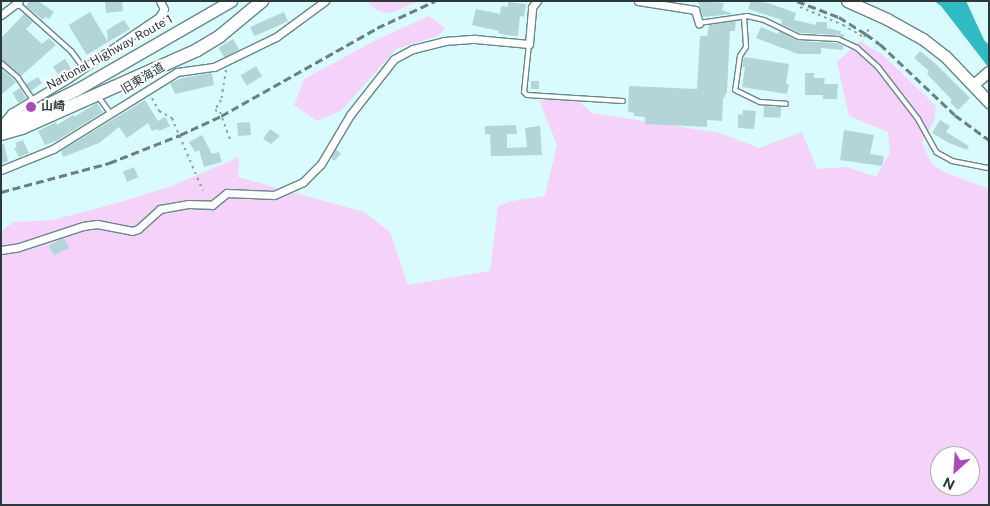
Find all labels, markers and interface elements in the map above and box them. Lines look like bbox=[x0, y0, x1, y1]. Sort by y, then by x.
street label: National Highway Route 1 bbox=[44, 12, 176, 94]
street label: 旧東海道 bbox=[119, 60, 167, 98]
place label: 山崎 bbox=[41, 100, 65, 114]
marker: 山崎 bbox=[25, 101, 37, 113]
north arrow bbox=[930, 446, 980, 496]
text: N bbox=[940, 474, 957, 493]

